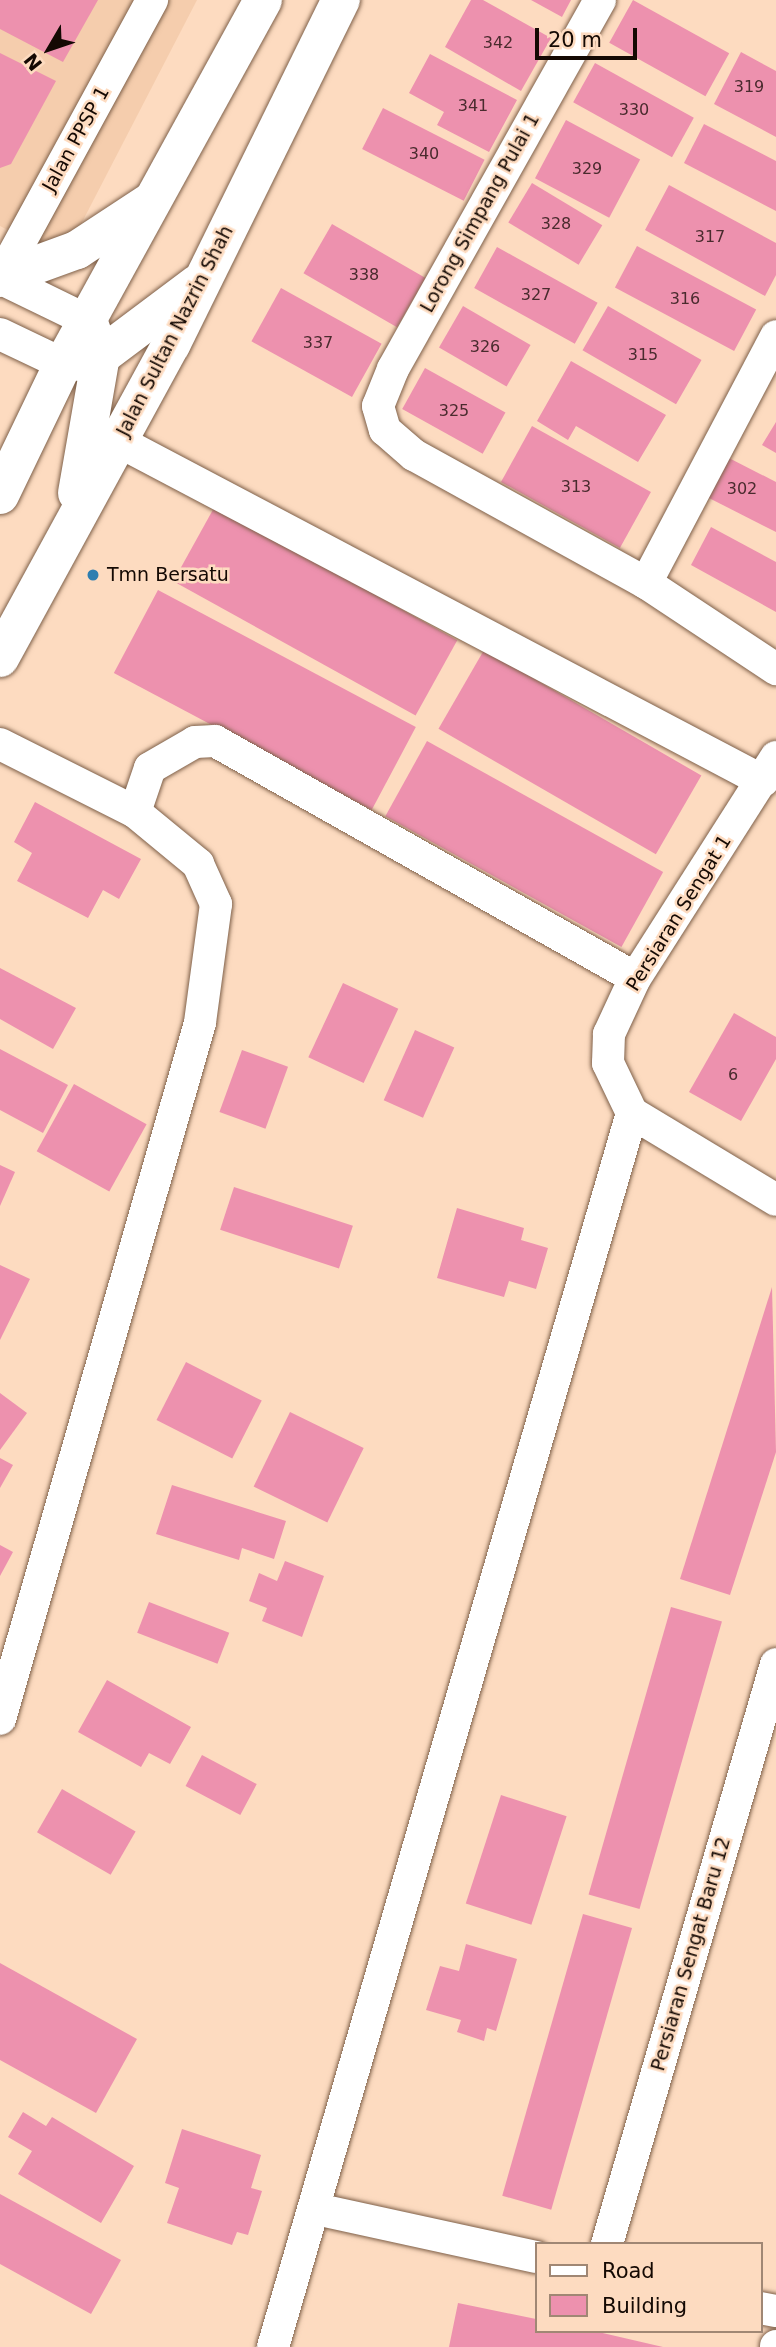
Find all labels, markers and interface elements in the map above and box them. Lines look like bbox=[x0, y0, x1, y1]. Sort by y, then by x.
north arrow bbox=[14, 14, 84, 84]
scale bar bbox=[538, 14, 640, 58]
text: 20 m bbox=[548, 28, 602, 52]
house number: 342 bbox=[483, 33, 513, 53]
text: N bbox=[19, 49, 46, 75]
house number: 319 bbox=[734, 77, 764, 97]
street label: Jalan PPSP 1 bbox=[38, 82, 114, 196]
house number: 341 bbox=[458, 96, 488, 116]
house number: 330 bbox=[619, 100, 649, 120]
street label: Lorong Simpang Pulai 1 bbox=[416, 109, 544, 317]
house number: 340 bbox=[409, 144, 439, 164]
house number: 329 bbox=[572, 159, 602, 179]
house number: 328 bbox=[541, 214, 571, 234]
street label: Jalan Sultan Nazrin Shah bbox=[112, 222, 238, 440]
house number: 317 bbox=[695, 227, 725, 247]
house number: 338 bbox=[349, 265, 379, 285]
house number: 327 bbox=[521, 285, 551, 305]
house number: 316 bbox=[670, 289, 700, 309]
house number: 337 bbox=[303, 333, 333, 353]
house number: 326 bbox=[470, 337, 500, 357]
house number: 315 bbox=[628, 345, 658, 365]
house number: 325 bbox=[439, 401, 469, 421]
house number: 313 bbox=[561, 477, 591, 497]
house number: 302 bbox=[727, 479, 757, 499]
place label: Tmn Bersatu bbox=[107, 564, 229, 586]
marker: Tmn Bersatu bbox=[85, 567, 101, 583]
street label: Persiaran Sengat 1 bbox=[622, 831, 736, 995]
house number: 6 bbox=[728, 1065, 738, 1085]
street label: Persiaran Sengat Baru 12 bbox=[647, 1834, 735, 2074]
legend bbox=[534, 2242, 762, 2333]
text: Road bbox=[602, 2259, 655, 2283]
text: Building bbox=[602, 2294, 687, 2318]

